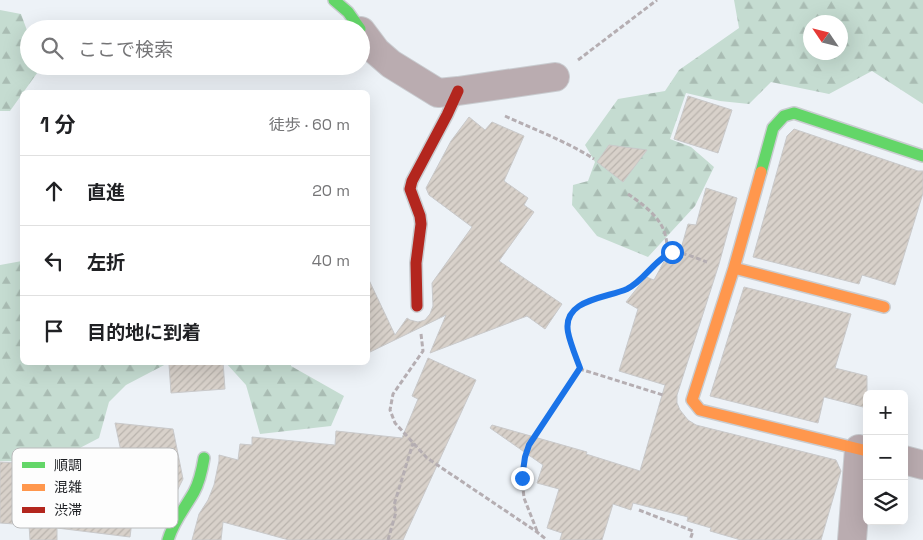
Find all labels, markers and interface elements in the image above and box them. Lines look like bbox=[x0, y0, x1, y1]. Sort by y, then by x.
north arrow bbox=[803, 15, 848, 60]
search box bbox=[20, 20, 370, 75]
icon: search bbox=[38, 34, 66, 62]
text: ここで検索 bbox=[78, 37, 173, 62]
text: 1 分 bbox=[40, 111, 76, 138]
text: 徒歩 · 60 m bbox=[269, 114, 350, 135]
icon: ahead bbox=[40, 177, 68, 205]
text: 直進 bbox=[87, 180, 125, 205]
text: 20 m bbox=[312, 180, 350, 201]
route start bbox=[661, 241, 684, 264]
icon: left bbox=[40, 247, 68, 275]
text: 左折 bbox=[87, 250, 125, 275]
text: 40 m bbox=[312, 250, 350, 271]
icon: arrive bbox=[40, 317, 68, 345]
text: 目的地に到着 bbox=[87, 320, 201, 345]
map controls bbox=[863, 390, 908, 525]
button: + bbox=[863, 390, 908, 435]
button: − bbox=[863, 435, 908, 480]
legend bbox=[12, 448, 178, 528]
text: 順調 bbox=[54, 456, 82, 474]
route end bbox=[511, 467, 534, 490]
text: 混雑 bbox=[54, 478, 82, 496]
button: layers bbox=[863, 480, 908, 525]
text: 渋滞 bbox=[54, 501, 82, 519]

